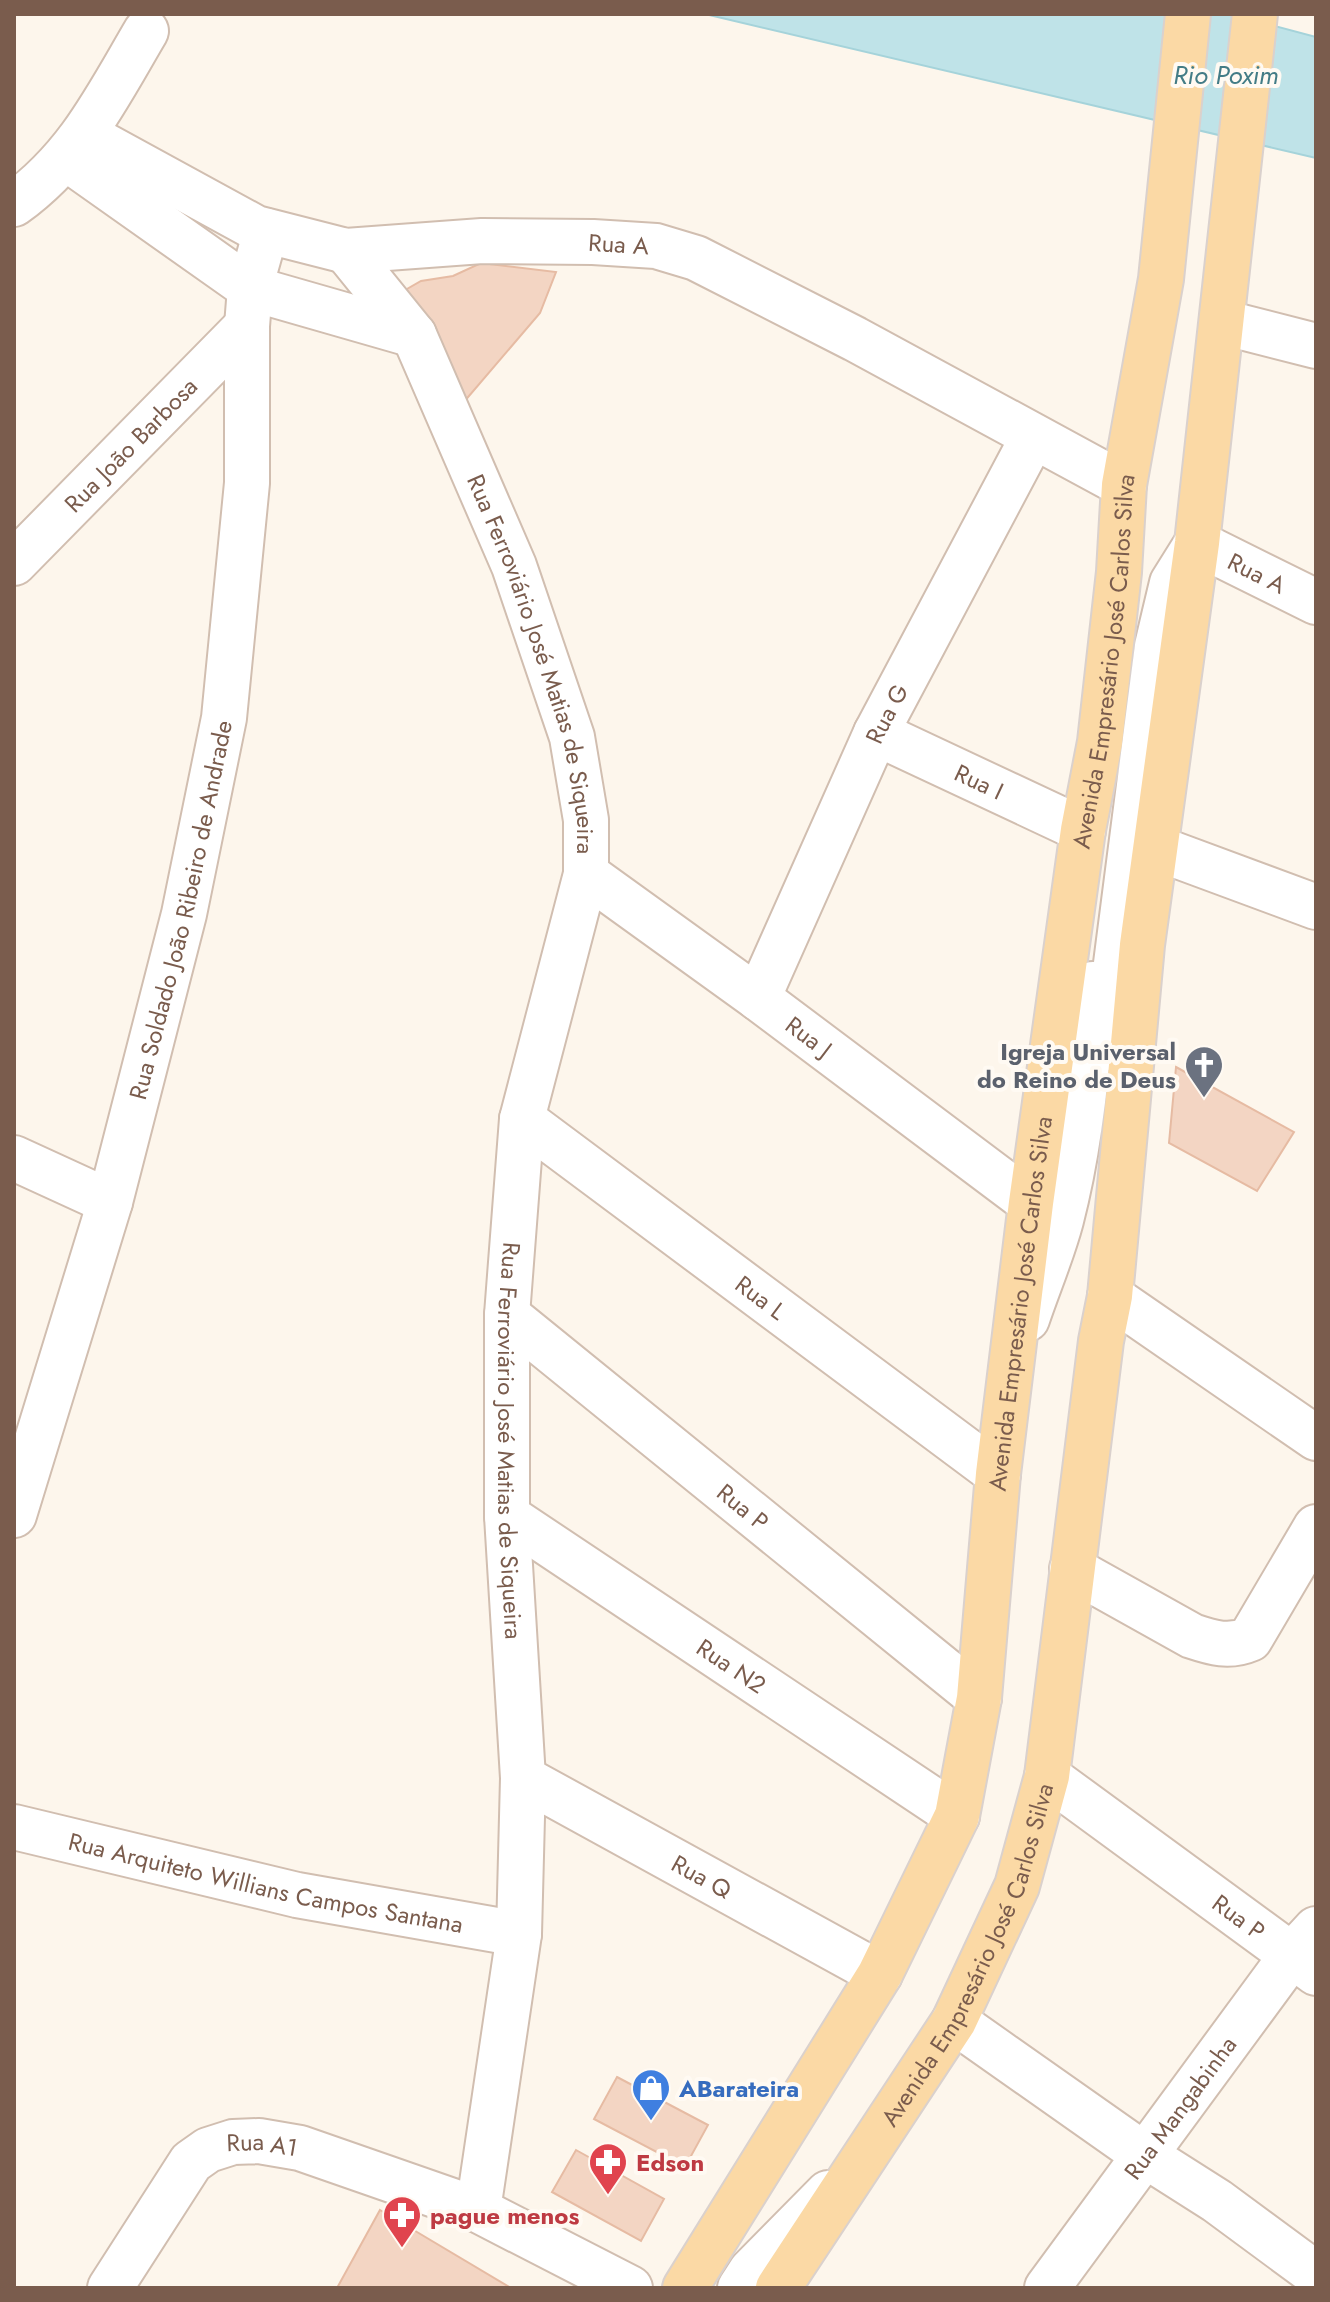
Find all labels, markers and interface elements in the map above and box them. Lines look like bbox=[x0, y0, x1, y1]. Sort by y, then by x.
water label: Rio Poxim bbox=[1173, 56, 1279, 94]
street label: Rua A bbox=[587, 224, 650, 263]
street label: Rua João Barbosa bbox=[56, 369, 205, 520]
street label: Rua Ferroviário José Matias de Siqueira bbox=[459, 469, 604, 854]
street label: Avenida Empresário José Carlos Silva bbox=[1063, 471, 1143, 851]
street label: Rua A bbox=[1222, 544, 1292, 602]
street label: Rua G bbox=[856, 677, 917, 749]
street label: Rua Soldado João Ribeiro de Andrade bbox=[120, 717, 241, 1103]
street label: Rua I bbox=[949, 755, 1010, 808]
street label: Rua J bbox=[778, 1007, 840, 1066]
place label: Igreja Universal do Reino de Deus bbox=[977, 1034, 1176, 1097]
church icon: Igreja Universal do Reino de Deus bbox=[1183, 1044, 1225, 1099]
street label: Avenida Empresário José Carlos Silva bbox=[979, 1114, 1060, 1492]
street label: Rua Ferroviário José Matias de Siqueira bbox=[489, 1241, 532, 1640]
street label: Rua L bbox=[728, 1267, 794, 1328]
street label: Rua P bbox=[710, 1475, 777, 1538]
street label: Rua N2 bbox=[690, 1630, 773, 1702]
street label: Avenida Empresário José Carlos Silva bbox=[872, 1779, 1062, 2133]
street label: Rua Arquiteto Willians Campos Santana bbox=[65, 1823, 466, 1941]
street label: Rua Q bbox=[665, 1845, 738, 1907]
street label: Rua P bbox=[1205, 1885, 1273, 1948]
street label: Rua Mangabinha bbox=[1115, 2029, 1244, 2187]
shop icon: ABarateira bbox=[630, 2067, 672, 2122]
place label: ABarateira bbox=[678, 2071, 799, 2106]
street label: Rua A1 bbox=[226, 2123, 300, 2165]
pharmacy icon: Edson bbox=[587, 2141, 629, 2196]
place label: Edson bbox=[636, 2145, 704, 2180]
pharmacy icon: pague menos bbox=[381, 2194, 423, 2249]
place label: pague menos bbox=[430, 2198, 580, 2233]

